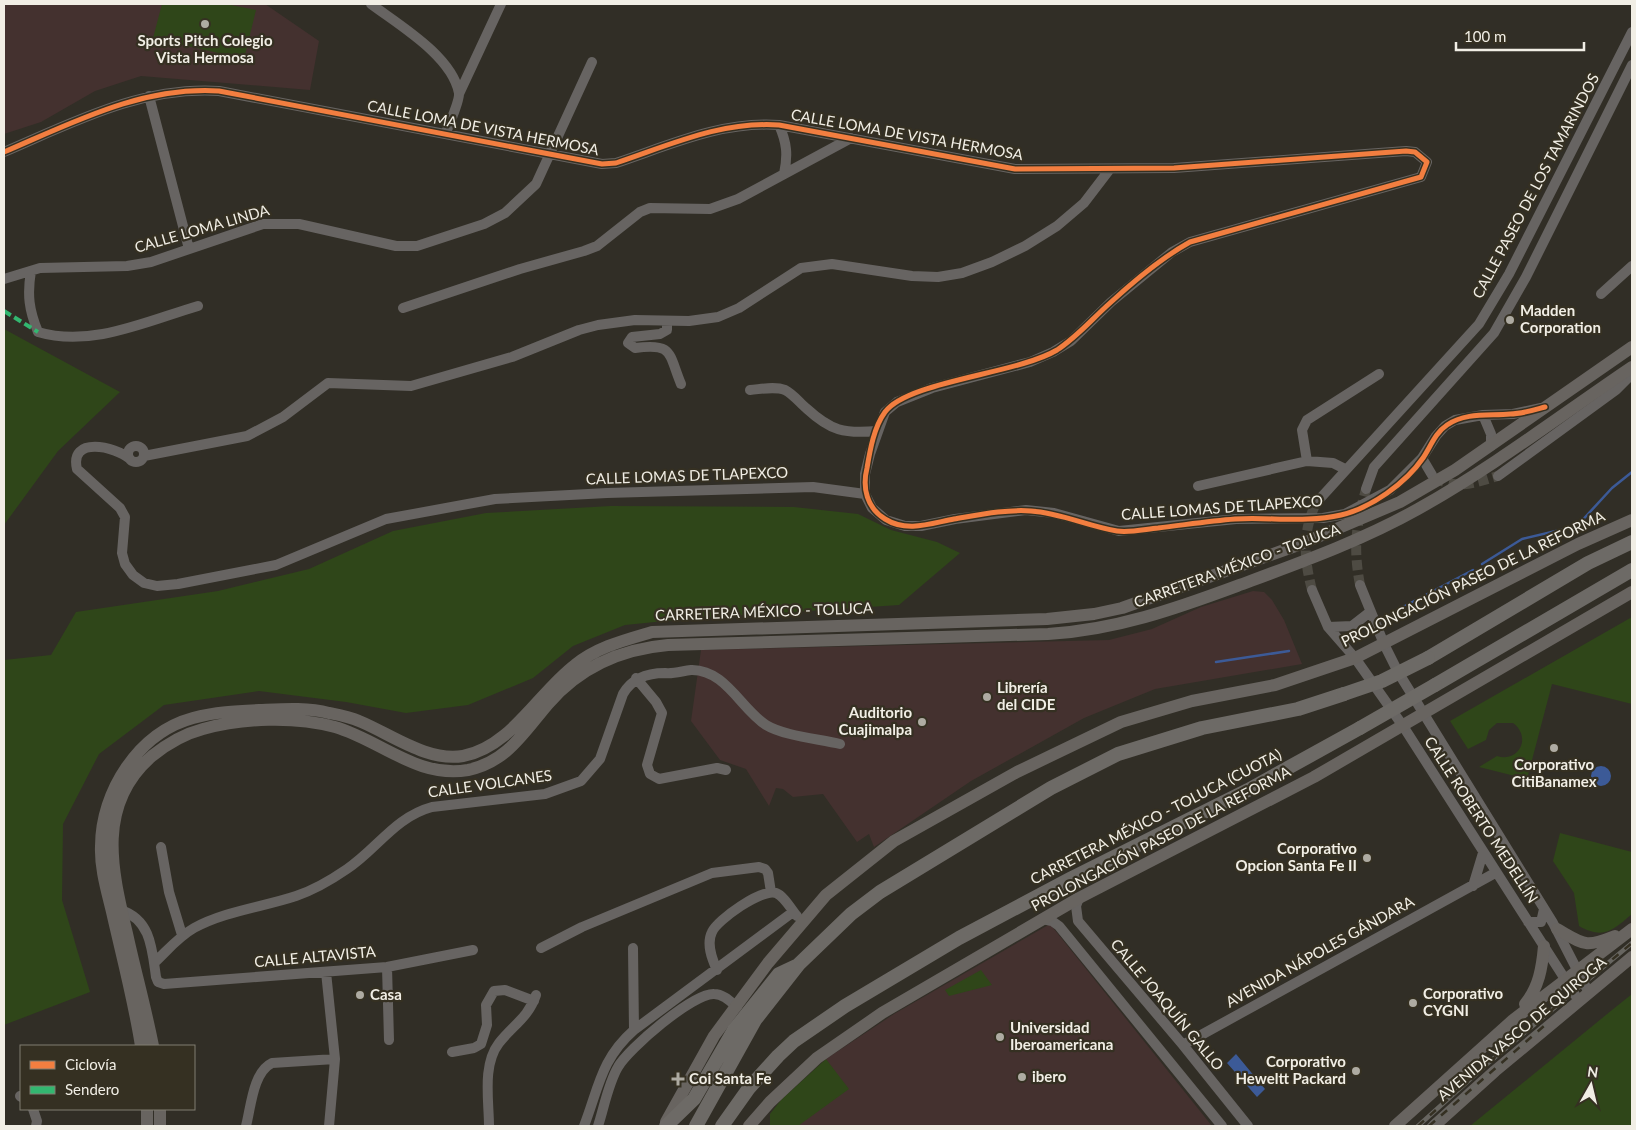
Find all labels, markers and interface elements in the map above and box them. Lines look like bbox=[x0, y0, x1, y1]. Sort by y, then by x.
marker: Sports Pitch Colegio Vista Hermosa bbox=[199, 18, 211, 30]
scale bar bbox=[1456, 20, 1584, 52]
text: 100 m bbox=[1464, 27, 1506, 45]
place label: Sports Pitch Colegio Vista Hermosa bbox=[137, 31, 273, 66]
street label: CALLE PASEO DE LOS TAMARINDOS bbox=[1468, 70, 1602, 301]
street label: CALLE LOMA DE VISTA HERMOSA bbox=[366, 96, 601, 158]
street label: CALLE LOMA DE VISTA HERMOSA bbox=[790, 105, 1025, 163]
street label: CALLE LOMA LINDA bbox=[132, 200, 272, 256]
place label: Madden Corporation bbox=[1520, 301, 1601, 336]
marker: Madden Corporation bbox=[1504, 314, 1516, 326]
street label: CALLE LOMAS DE TLAPEXCO bbox=[586, 462, 788, 488]
street label: CALLE LOMAS DE TLAPEXCO bbox=[1120, 491, 1323, 523]
street label: PROLONGACIÓN PASEO DE LA REFORMA bbox=[1338, 506, 1608, 650]
street label: CARRETERA MÉXICO - TOLUCA bbox=[1131, 519, 1343, 611]
street label: CARRETERA MÉXICO - TOLUCA bbox=[655, 598, 874, 624]
place label: Librería del CIDE bbox=[997, 678, 1056, 713]
marker: Librería del CIDE bbox=[981, 691, 993, 703]
place label: Auditorio Cuajimalpa bbox=[838, 703, 912, 738]
marker: Auditorio Cuajimalpa bbox=[916, 716, 928, 728]
street label: CALLE ROBERTO MEDELLÍN bbox=[1421, 733, 1542, 906]
marker: Corporativo CitiBanamex bbox=[1548, 742, 1560, 754]
street label: CARRETERA MÉXICO - TOLUCA (CUOTA) bbox=[1027, 745, 1284, 888]
place label: Corporativo CitiBanamex bbox=[1511, 755, 1597, 790]
street label: PROLONGACIÓN PASEO DE LA REFORMA bbox=[1028, 761, 1294, 914]
street label: CALLE VOLCANES bbox=[427, 765, 553, 801]
place label: Corporativo Opcion Santa Fe II bbox=[1235, 839, 1357, 874]
marker: Corporativo Opcion Santa Fe II bbox=[1361, 852, 1373, 864]
street label: AVENIDA NÁPOLES GÁNDARA bbox=[1222, 891, 1418, 1011]
street label: CALLE JOAQUÍN GALLO bbox=[1108, 935, 1228, 1074]
street label: CALLE ALTAVISTA bbox=[254, 942, 377, 970]
street label: AVENIDA VASCO DE QUIROGA bbox=[1434, 953, 1610, 1105]
place label: Corporativo CYGNI bbox=[1423, 984, 1503, 1019]
place label: Casa bbox=[370, 985, 402, 1003]
marker: Casa bbox=[354, 989, 366, 1001]
marker: Corporativo CYGNI bbox=[1407, 997, 1419, 1009]
place label: Universidad Iberoamericana bbox=[1010, 1018, 1113, 1053]
marker: Universidad Iberoamericana bbox=[994, 1031, 1006, 1043]
legend bbox=[20, 1045, 195, 1110]
place label: Corporativo Heweltt Packard bbox=[1236, 1052, 1346, 1087]
text: Ciclovía bbox=[65, 1055, 116, 1073]
north arrow bbox=[1566, 1060, 1616, 1110]
marker: Corporativo Heweltt Packard bbox=[1350, 1065, 1362, 1077]
place label: ibero bbox=[1032, 1067, 1067, 1085]
place label: Coi Santa Fe bbox=[689, 1069, 772, 1087]
marker: ibero bbox=[1016, 1071, 1028, 1083]
marker: Coi Santa Fe bbox=[671, 1072, 685, 1086]
text: Sendero bbox=[65, 1080, 119, 1098]

